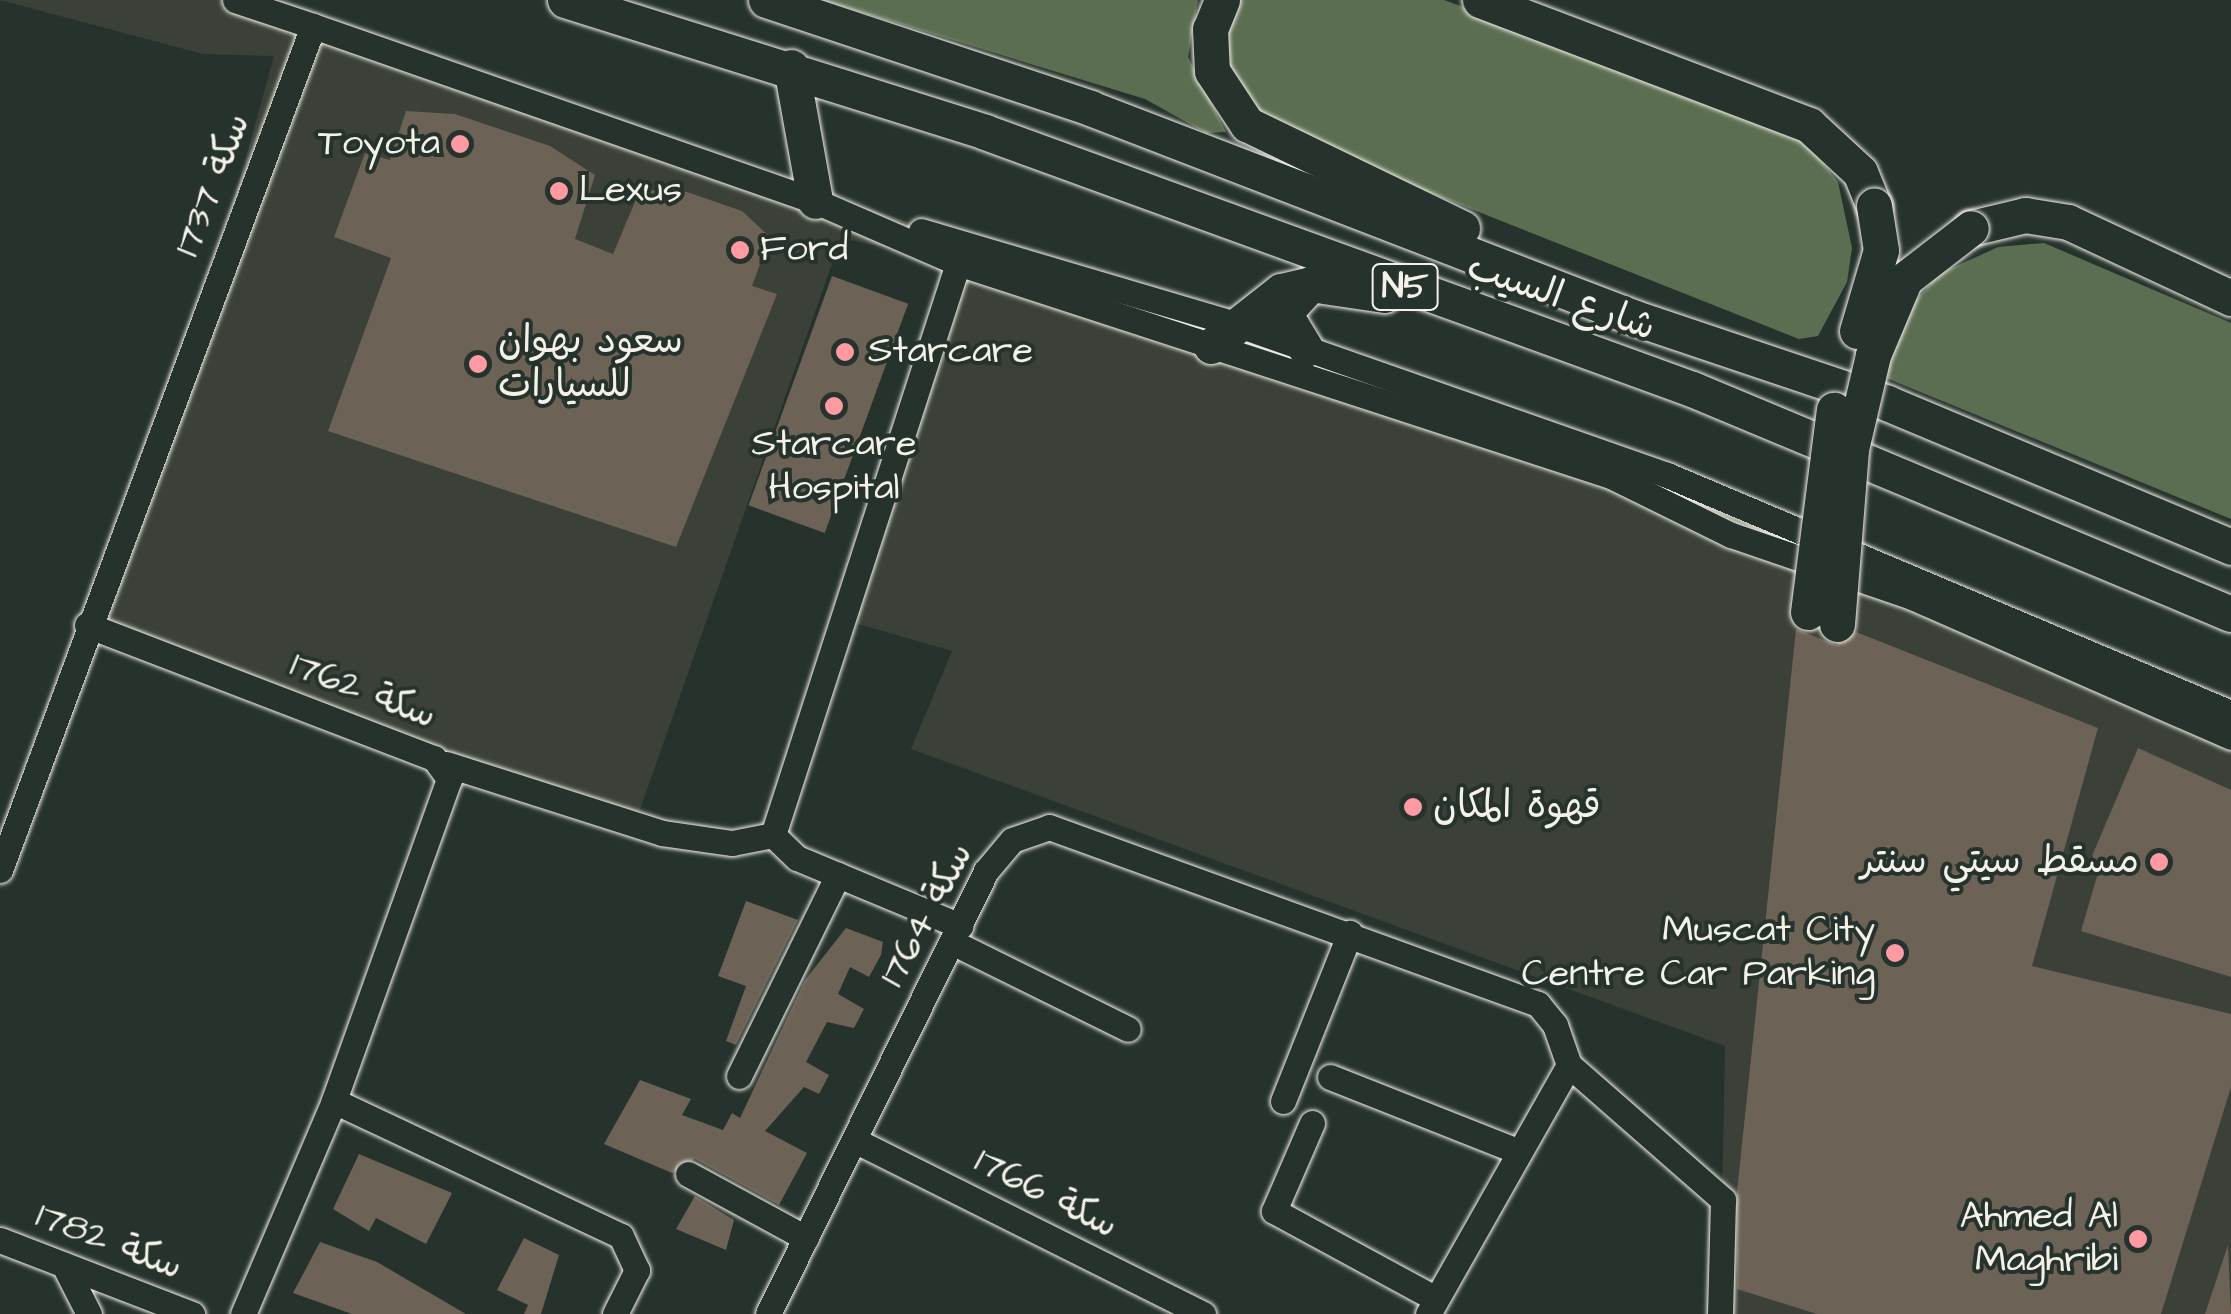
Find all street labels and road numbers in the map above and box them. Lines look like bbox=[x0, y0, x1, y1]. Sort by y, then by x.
street label: سكة 1737 bbox=[165, 107, 261, 263]
street label: شارع السيب bbox=[1461, 245, 1661, 351]
road number: N5 bbox=[1370, 257, 1440, 317]
street label: سكة 1762 bbox=[284, 642, 442, 740]
street label: سكة 1764 bbox=[870, 835, 984, 995]
street label: سكة 1766 bbox=[967, 1139, 1125, 1249]
street label: سكة 1782 bbox=[29, 1193, 189, 1291]

